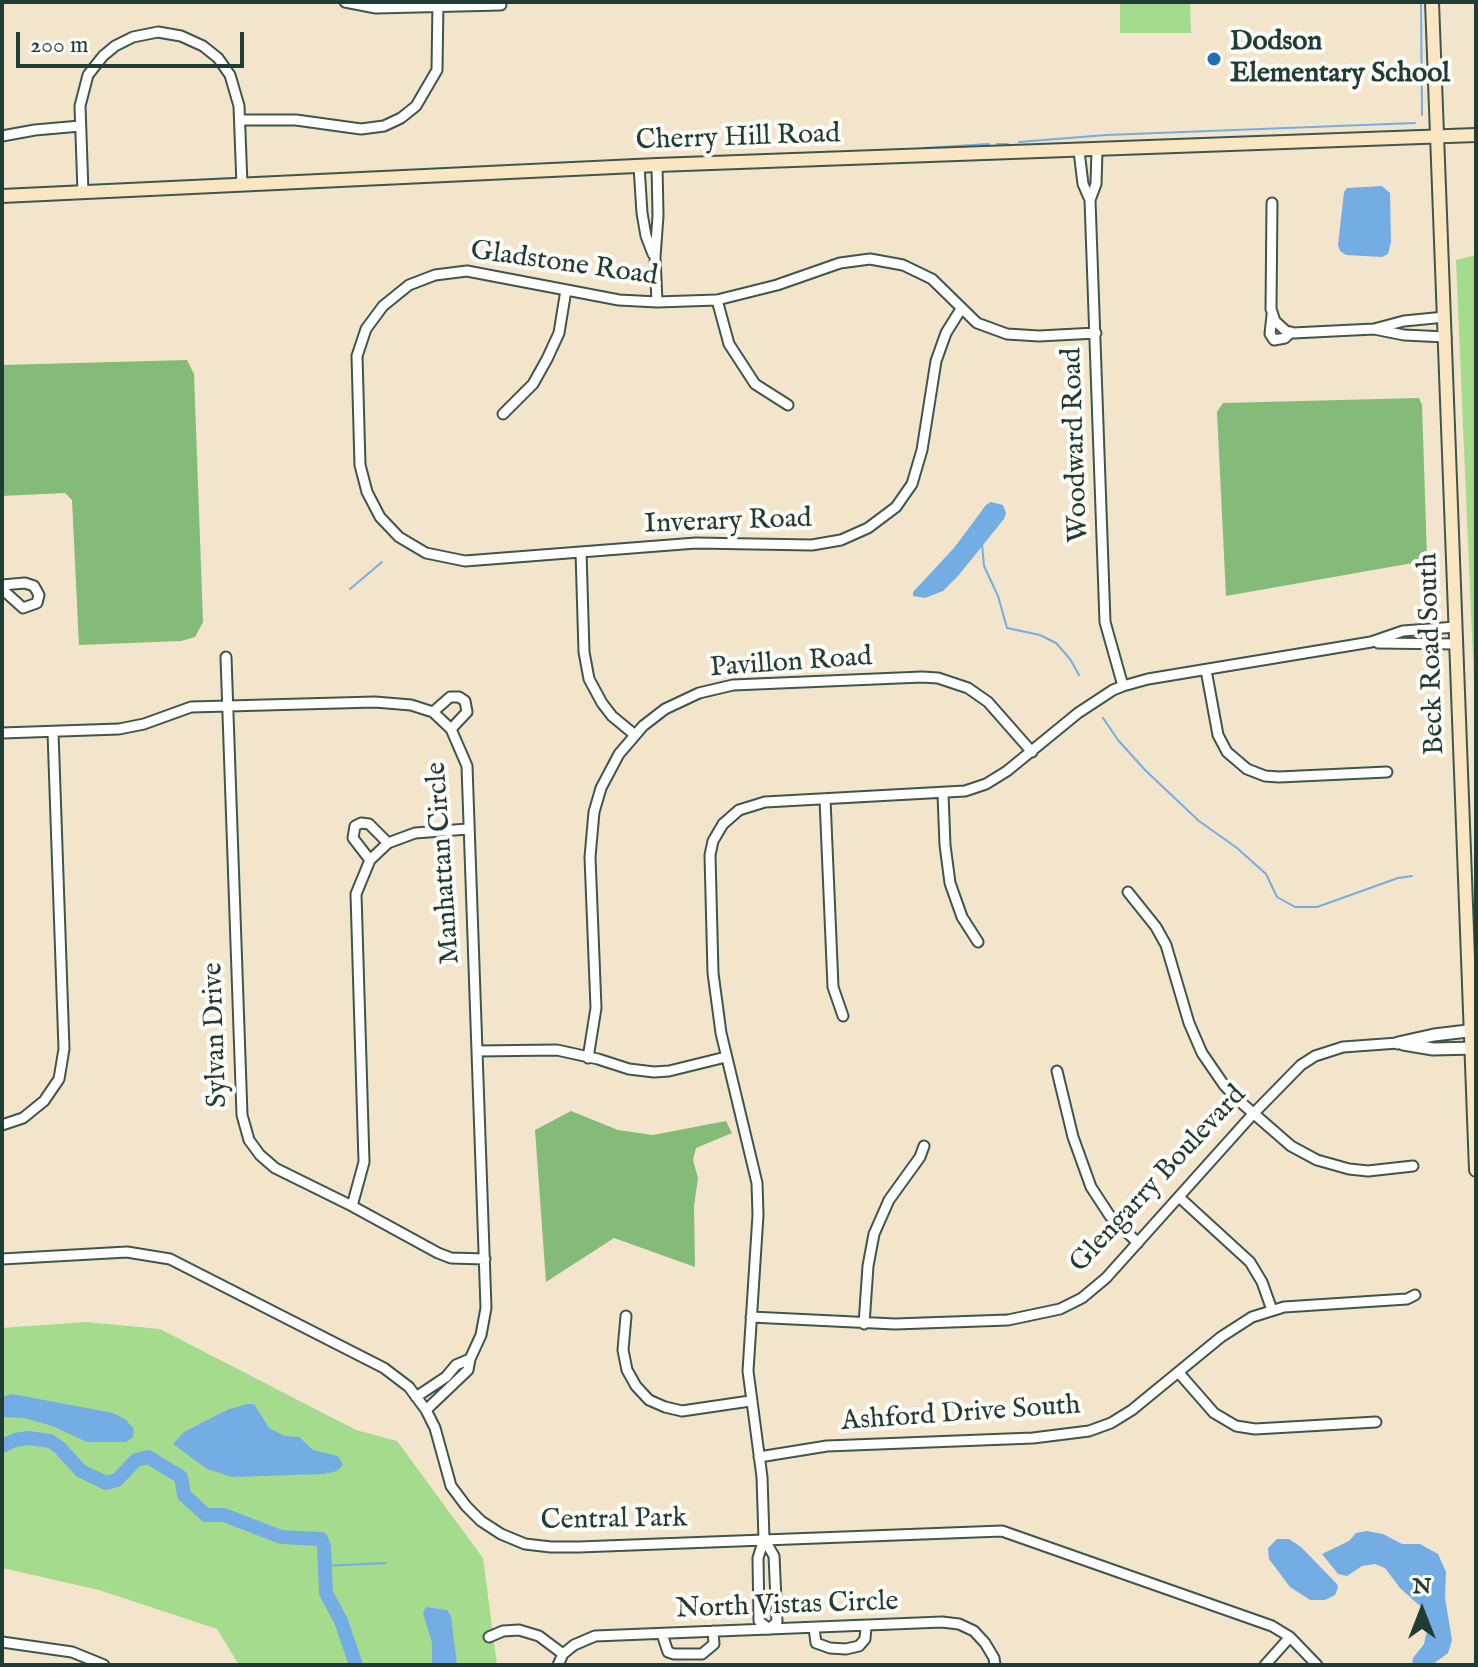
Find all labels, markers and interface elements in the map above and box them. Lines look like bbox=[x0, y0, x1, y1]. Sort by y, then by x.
scale bar bbox=[20, 16, 248, 66]
place label: Dodson Elementary School bbox=[1230, 26, 1450, 92]
text: 200 m bbox=[30, 30, 89, 61]
marker: Dodson Elementary School bbox=[1205, 50, 1223, 68]
street label: Cherry Hill Road bbox=[635, 119, 841, 159]
street label: Gladstone Road bbox=[468, 235, 660, 295]
street label: Woodward Road bbox=[1057, 347, 1097, 543]
street label: Inverary Road bbox=[644, 503, 812, 543]
street label: Beck Road South bbox=[1413, 552, 1453, 756]
street label: Pavillon Road bbox=[709, 642, 873, 686]
street label: Manhattan Circle bbox=[421, 761, 469, 965]
street label: Sylvan Drive bbox=[198, 962, 236, 1108]
street label: Glengarry Boulevard bbox=[1064, 1080, 1254, 1280]
street label: Ashford Drive South bbox=[840, 1390, 1082, 1440]
street label: Central Park bbox=[540, 1503, 688, 1539]
north arrow bbox=[1382, 1571, 1462, 1651]
text: N bbox=[1412, 1573, 1432, 1601]
street label: North Vistas Circle bbox=[675, 1586, 899, 1628]

